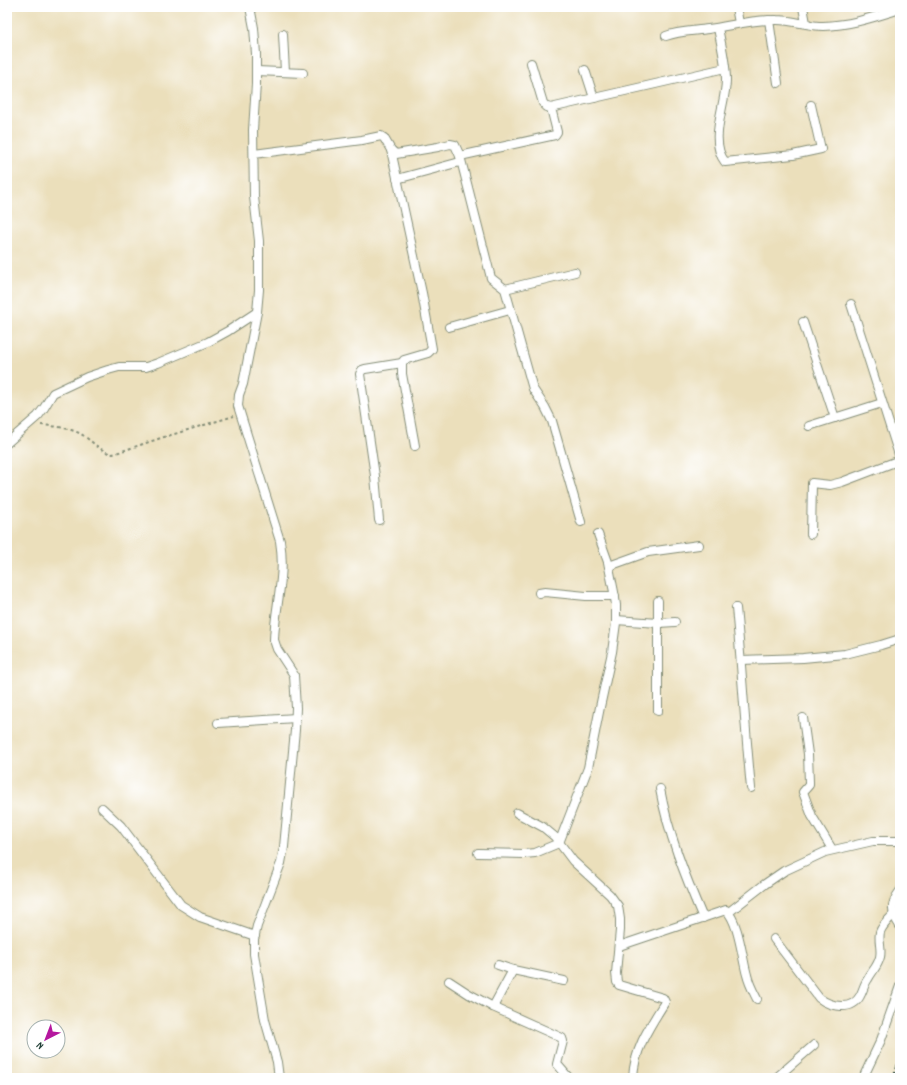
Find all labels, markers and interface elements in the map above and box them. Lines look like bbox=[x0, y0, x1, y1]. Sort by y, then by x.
north arrow bbox=[26, 1019, 66, 1059]
text: N bbox=[33, 1037, 48, 1053]

